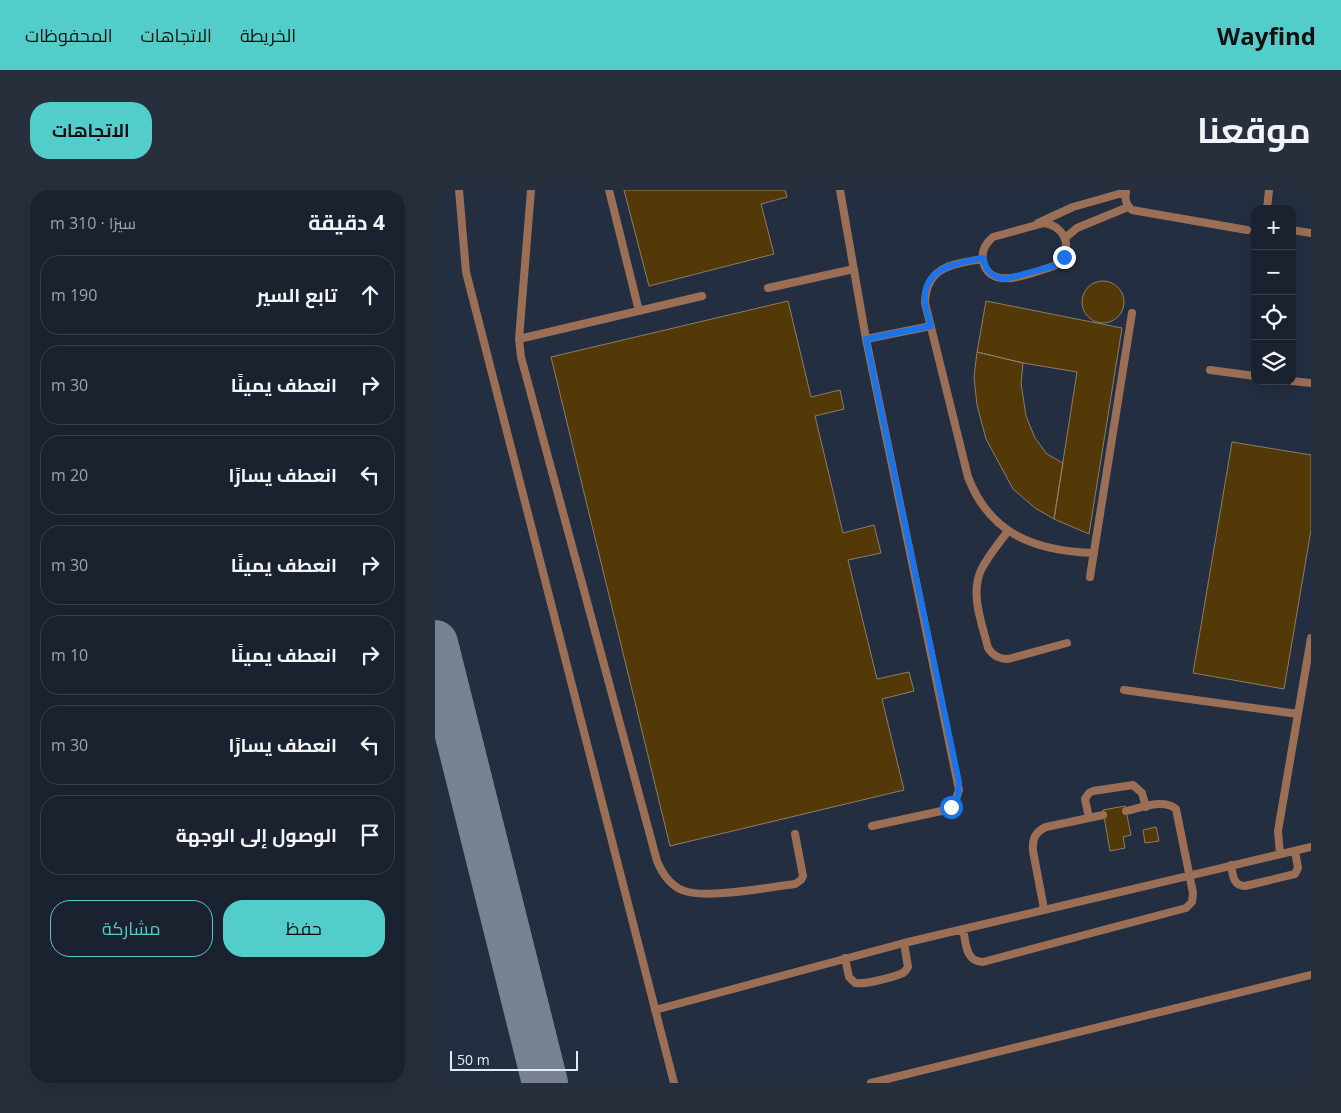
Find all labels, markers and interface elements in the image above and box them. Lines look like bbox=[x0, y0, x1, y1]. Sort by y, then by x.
text: Wayfind bbox=[1217, 19, 1316, 52]
text: المحفوظات bbox=[25, 23, 113, 47]
text: الاتجاهات bbox=[141, 23, 212, 47]
text: الخريطة bbox=[240, 23, 296, 47]
button: الاتجاهات bbox=[30, 102, 152, 159]
text: موقعنا bbox=[1197, 106, 1311, 153]
map controls bbox=[1251, 205, 1296, 385]
button: + bbox=[1251, 205, 1296, 250]
text: 4 دقيقة bbox=[308, 208, 385, 236]
text: سيرًا · 310 m bbox=[50, 212, 136, 234]
route end bbox=[1053, 246, 1076, 269]
button: − bbox=[1251, 250, 1296, 295]
icon: ahead bbox=[356, 281, 384, 309]
text: تابع السير bbox=[257, 282, 337, 308]
text: 190 m bbox=[51, 284, 97, 306]
button: locate bbox=[1251, 295, 1296, 340]
button: layers bbox=[1251, 340, 1296, 385]
icon: right bbox=[356, 371, 384, 399]
text: انعطف يمينًا bbox=[231, 372, 337, 398]
text: 30 m bbox=[51, 374, 88, 396]
icon: left bbox=[356, 461, 384, 489]
text: انعطف يسارًا bbox=[228, 462, 337, 488]
text: 20 m bbox=[51, 464, 88, 486]
icon: right bbox=[356, 551, 384, 579]
text: انعطف يمينًا bbox=[231, 552, 337, 578]
text: 30 m bbox=[51, 554, 88, 576]
icon: right bbox=[356, 641, 384, 669]
text: انعطف يمينًا bbox=[231, 642, 337, 668]
text: 10 m bbox=[51, 644, 88, 666]
icon: left bbox=[356, 731, 384, 759]
text: انعطف يسارًا bbox=[228, 732, 337, 758]
text: 30 m bbox=[51, 734, 88, 756]
route start bbox=[940, 796, 963, 819]
icon: arrive bbox=[356, 821, 384, 849]
text: الوصول إلى الوجهة bbox=[176, 822, 337, 848]
button: مشاركة bbox=[50, 900, 213, 957]
button: حفظ bbox=[223, 900, 385, 957]
scale bar bbox=[450, 1048, 577, 1071]
text: 50 m bbox=[457, 1050, 490, 1069]

